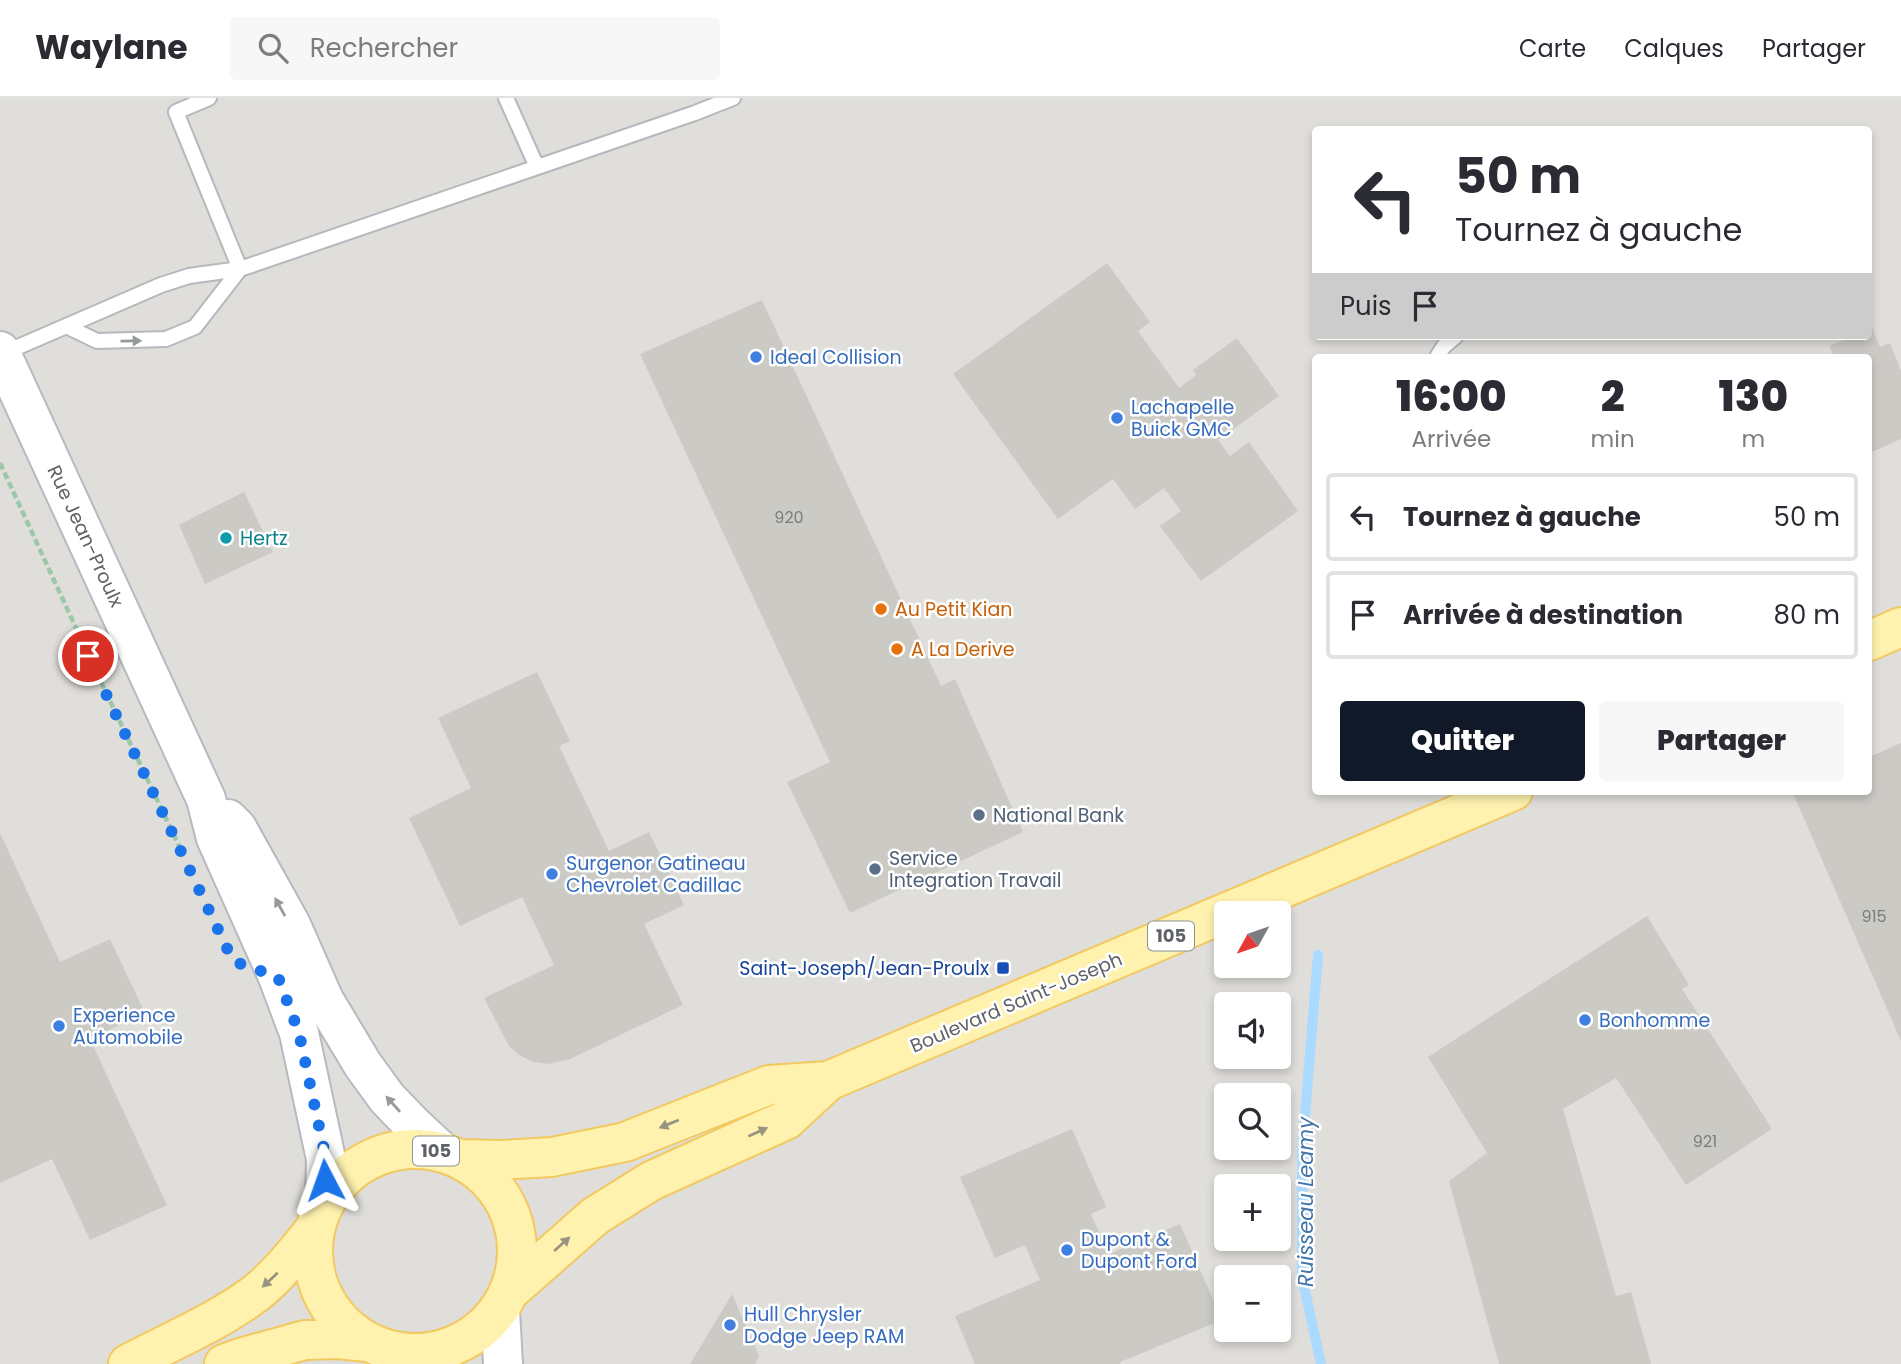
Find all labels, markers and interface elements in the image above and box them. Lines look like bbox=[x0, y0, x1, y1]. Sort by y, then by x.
search box bbox=[230, 17, 720, 80]
text: Waylane bbox=[35, 24, 188, 71]
icon: search bbox=[254, 29, 292, 67]
text: Rechercher bbox=[310, 30, 458, 66]
text: Carte bbox=[1519, 32, 1586, 65]
text: Calques bbox=[1624, 32, 1724, 65]
text: Partager bbox=[1762, 32, 1866, 65]
text: 50 m bbox=[1455, 142, 1581, 210]
icon: left bbox=[1340, 154, 1431, 245]
text: Tournez à gauche bbox=[1455, 207, 1742, 252]
icon: arrive bbox=[1406, 287, 1444, 325]
text: Puis bbox=[1340, 288, 1392, 324]
one-way arrow bbox=[120, 335, 142, 346]
place label: Ideal Collision bbox=[770, 344, 902, 371]
marker: Ideal Collision bbox=[748, 349, 764, 365]
text: 16:00 bbox=[1396, 367, 1507, 426]
text: 2 bbox=[1601, 367, 1625, 426]
text: 130 bbox=[1719, 367, 1788, 426]
place label: Lachapelle Buick GMC bbox=[1131, 394, 1234, 443]
marker: Lachapelle Buick GMC bbox=[1109, 410, 1125, 426]
text: Arrivée bbox=[1411, 423, 1491, 455]
text: min bbox=[1591, 423, 1635, 455]
text: m bbox=[1741, 423, 1765, 455]
street label: Rue Jean-Proulx bbox=[41, 461, 130, 612]
icon: left bbox=[1344, 498, 1382, 536]
text: Tournez à gauche bbox=[1403, 499, 1641, 535]
text: 50 m bbox=[1774, 499, 1840, 535]
house number: 920 bbox=[774, 506, 804, 529]
place label: Hertz bbox=[240, 525, 288, 552]
marker: Hertz bbox=[218, 530, 234, 546]
place label: Au Petit Kian bbox=[895, 596, 1012, 623]
icon: arrive bbox=[1344, 596, 1382, 634]
text: Arrivée à destination bbox=[1403, 597, 1683, 633]
text: 80 m bbox=[1774, 597, 1840, 633]
marker: Au Petit Kian bbox=[873, 601, 889, 617]
pin bbox=[58, 626, 118, 686]
place label: A La Derive bbox=[911, 636, 1014, 663]
icon: arrive bbox=[69, 637, 107, 675]
marker: A La Derive bbox=[889, 641, 905, 657]
button: Quitter bbox=[1340, 701, 1585, 781]
button: Partager bbox=[1599, 701, 1844, 781]
place label: National Bank bbox=[993, 802, 1124, 829]
marker: National Bank bbox=[971, 807, 987, 823]
place label: Service Integration Travail bbox=[889, 845, 1061, 894]
place label: Surgenor Gatineau Chevrolet Cadillac bbox=[566, 850, 746, 899]
marker: Service Integration Travail bbox=[867, 861, 883, 877]
marker: Surgenor Gatineau Chevrolet Cadillac bbox=[544, 866, 560, 882]
one-way arrow bbox=[275, 896, 287, 916]
north arrow bbox=[1214, 901, 1292, 978]
map controls bbox=[1214, 901, 1291, 1342]
house number: 915 bbox=[1861, 905, 1887, 928]
road number: 105 bbox=[1148, 922, 1194, 950]
street label: Boulevard Saint-Joseph bbox=[906, 945, 1126, 1059]
place label: Saint-Joseph/Jean-Proulx bbox=[739, 955, 989, 982]
marker: Saint-Joseph/Jean-Proulx bbox=[995, 960, 1011, 976]
button: sound bbox=[1214, 992, 1291, 1069]
place label: Experience Automobile bbox=[73, 1002, 183, 1051]
place label: Bonhomme bbox=[1599, 1007, 1710, 1034]
marker: Bonhomme bbox=[1577, 1012, 1593, 1028]
marker: Experience Automobile bbox=[51, 1018, 67, 1034]
button: search bbox=[1214, 1083, 1291, 1160]
one-way arrow bbox=[385, 1095, 401, 1112]
water label: Ruisseau Leamy bbox=[1291, 1116, 1320, 1287]
one-way arrow bbox=[659, 1119, 680, 1130]
one-way arrow bbox=[748, 1126, 768, 1138]
house number: 921 bbox=[1693, 1130, 1717, 1153]
road number: 105 bbox=[413, 1136, 459, 1166]
position arrow bbox=[288, 1143, 362, 1217]
button: + bbox=[1214, 1174, 1291, 1251]
place label: Dupont & Dupont Ford bbox=[1081, 1226, 1197, 1275]
one-way arrow bbox=[553, 1237, 570, 1252]
marker: Dupont & Dupont Ford bbox=[1059, 1242, 1075, 1258]
button: − bbox=[1214, 1265, 1291, 1342]
one-way arrow bbox=[261, 1272, 279, 1288]
place label: Hull Chrysler Dodge Jeep RAM bbox=[744, 1301, 904, 1350]
marker: Hull Chrysler Dodge Jeep RAM bbox=[722, 1317, 738, 1333]

